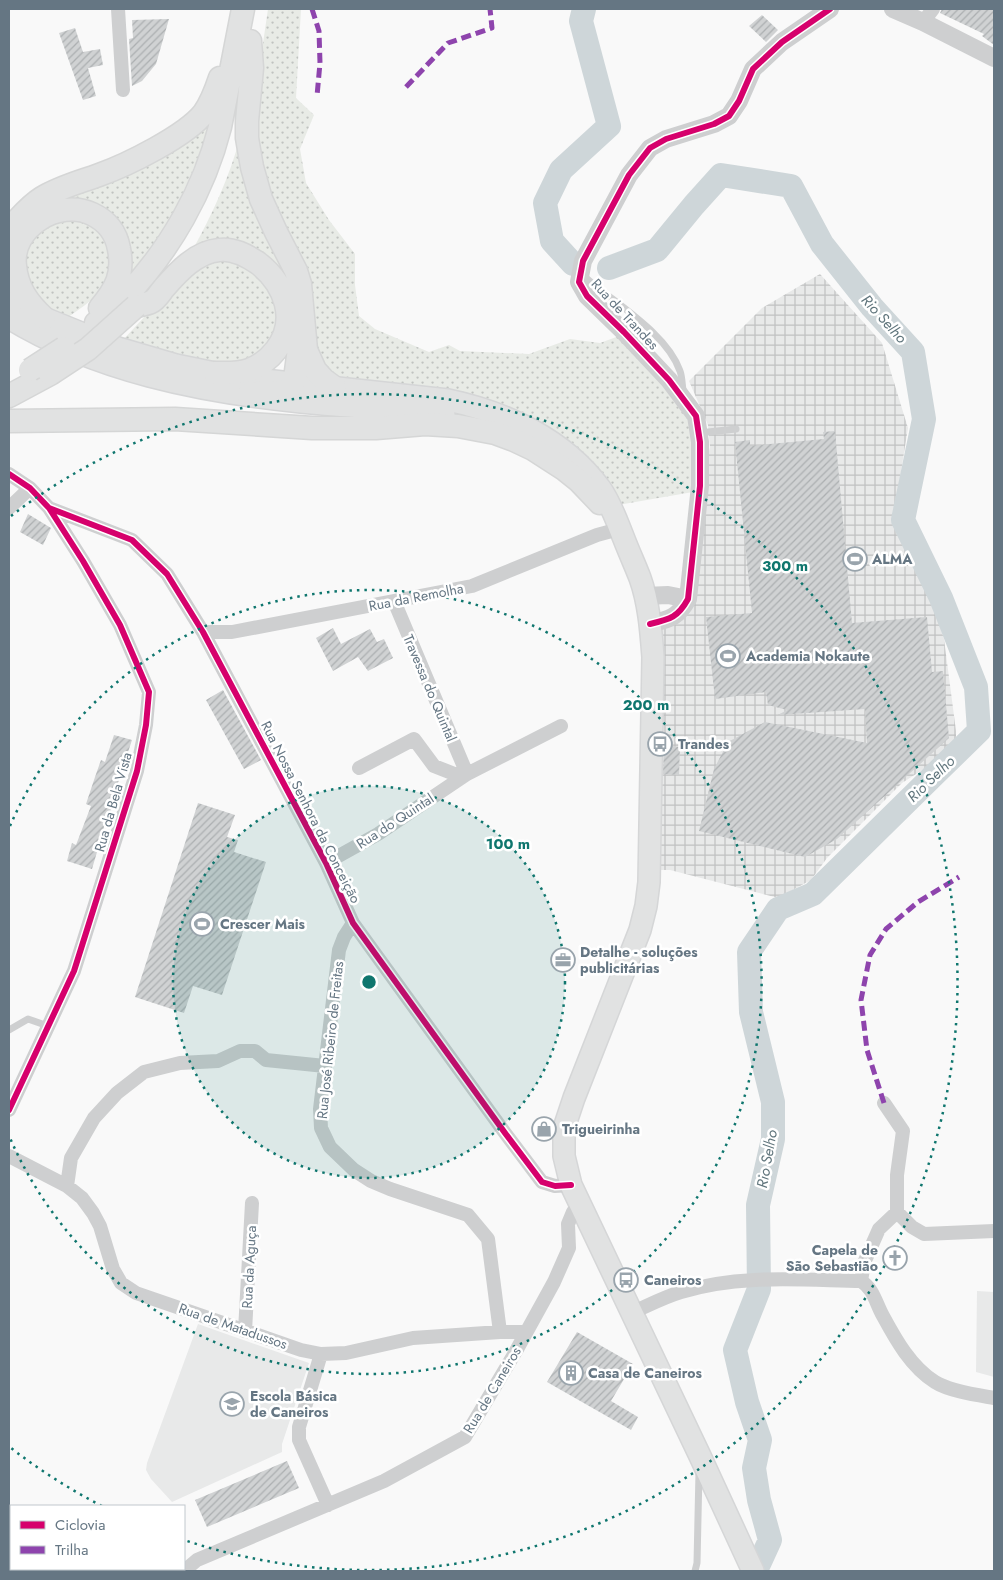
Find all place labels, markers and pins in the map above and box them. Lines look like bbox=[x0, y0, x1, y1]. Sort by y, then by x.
sports icon: ALMA bbox=[842, 546, 868, 572]
place label: ALMA bbox=[871, 549, 913, 569]
sports icon: Academia Nokaute bbox=[715, 643, 741, 669]
place label: Academia Nokaute bbox=[745, 646, 870, 666]
bus stop icon: Trandes bbox=[647, 731, 673, 757]
place label: Trandes bbox=[678, 734, 730, 754]
sports icon: Crescer Mais bbox=[189, 911, 215, 937]
place label: Crescer Mais bbox=[220, 914, 306, 934]
place label: Detalhe - soluções publicitárias bbox=[580, 942, 698, 978]
office icon: Detalhe - soluções publicitárias bbox=[550, 947, 576, 973]
centre of rings bbox=[360, 973, 378, 991]
shop icon: Trigueirinha bbox=[531, 1116, 557, 1142]
place label: Trigueirinha bbox=[562, 1119, 640, 1139]
place label: Capela de São Sebastião bbox=[786, 1240, 878, 1276]
church icon: Capela de São Sebastião bbox=[882, 1245, 908, 1271]
bus stop icon: Caneiros bbox=[613, 1267, 639, 1293]
place label: Caneiros bbox=[644, 1270, 702, 1290]
building icon: Casa de Caneiros bbox=[558, 1360, 584, 1386]
place label: Casa de Caneiros bbox=[588, 1363, 702, 1383]
place label: Escola Básica de Caneiros bbox=[250, 1386, 337, 1422]
school or university icon: Escola Básica de Caneiros bbox=[219, 1391, 245, 1417]

